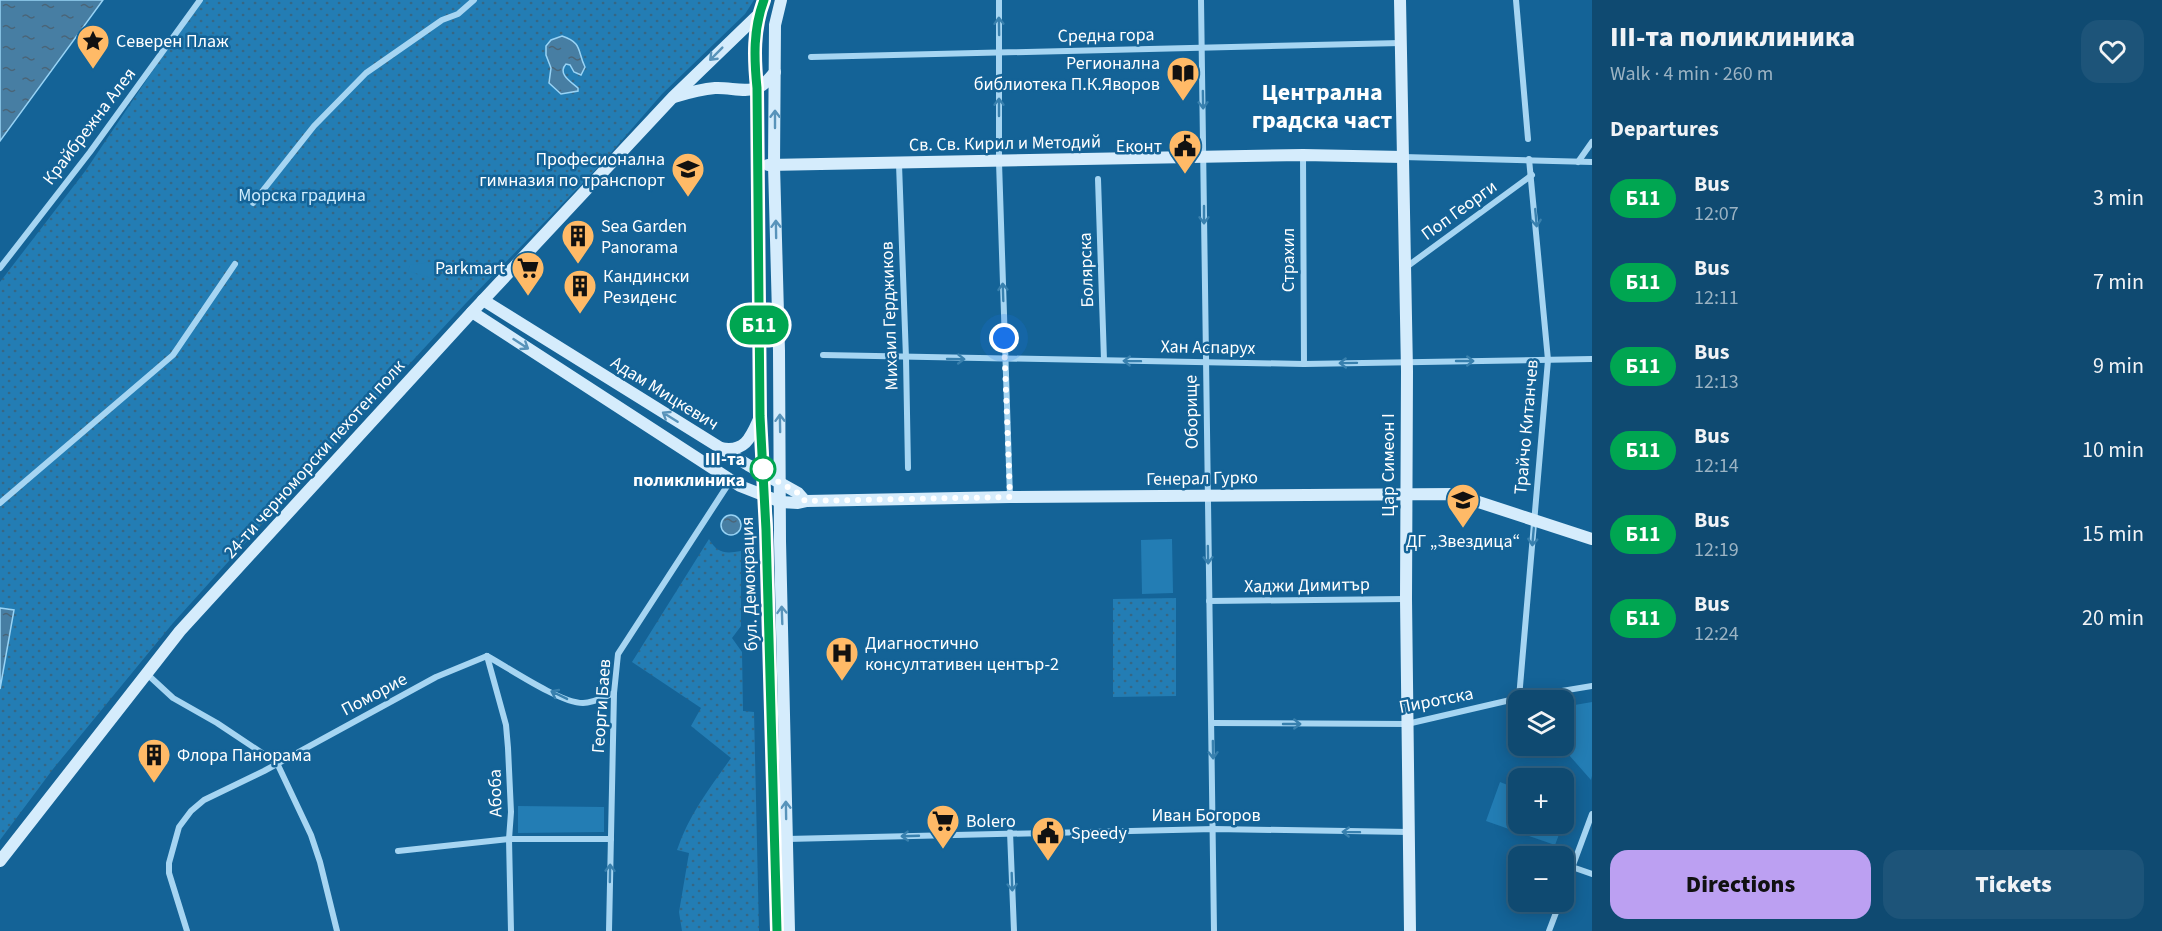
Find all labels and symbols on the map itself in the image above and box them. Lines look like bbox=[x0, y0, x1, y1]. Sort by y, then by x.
one-way arrow bbox=[993, 16, 1005, 36]
street label: Средна гора bbox=[1057, 22, 1155, 49]
place icon: Северен Плаж bbox=[75, 23, 111, 70]
place label: Северен Плаж bbox=[116, 29, 229, 54]
one-way arrow bbox=[709, 46, 723, 61]
place label: Регионална библиотека П.К.Яворов bbox=[974, 51, 1160, 97]
library icon: Регионална библиотека П.К.Яворов bbox=[1165, 55, 1201, 102]
street label: Крайбрежна Алея bbox=[37, 62, 142, 190]
district label: Централна градска част bbox=[1252, 75, 1393, 138]
one-way arrow bbox=[1197, 90, 1209, 110]
one-way arrow bbox=[993, 97, 1005, 117]
one-way arrow bbox=[769, 109, 781, 129]
public building icon: Еконт bbox=[1167, 128, 1203, 175]
street label: Св. Св. Кирил и Методий bbox=[909, 129, 1101, 158]
place label: Еконт bbox=[1116, 134, 1162, 159]
place label: Професионална гимназия по транспорт bbox=[479, 147, 665, 193]
school or university icon: Професионална гимназия по транспорт bbox=[670, 151, 706, 198]
street label: Поп Георги bbox=[1416, 174, 1502, 246]
park label: Морска градина bbox=[238, 183, 366, 208]
one-way arrow bbox=[1198, 205, 1210, 225]
one-way arrow bbox=[1531, 207, 1542, 227]
place label: Sea Garden Panorama bbox=[601, 214, 687, 260]
building icon: Sea Garden Panorama bbox=[560, 218, 596, 265]
one-way arrow bbox=[771, 219, 782, 239]
street label: Страхил bbox=[1276, 228, 1301, 292]
street label: Болярска bbox=[1073, 232, 1100, 308]
street label: Михаил Герджиков bbox=[874, 241, 905, 391]
supermarket icon: Parkmart bbox=[510, 250, 546, 297]
place label: Parkmart bbox=[435, 256, 505, 281]
place label: Кандински Резиденс bbox=[603, 264, 690, 310]
building icon: Кандински Резиденс bbox=[562, 268, 598, 315]
one-way arrow bbox=[997, 283, 1009, 303]
line badge: Б11 bbox=[724, 306, 794, 344]
your location bbox=[989, 323, 1019, 353]
street label: Хан Аспарух bbox=[1160, 334, 1256, 361]
one-way arrow bbox=[512, 338, 529, 350]
street label: Адам Мицкевич bbox=[606, 350, 724, 437]
one-way arrow bbox=[945, 353, 965, 364]
street label: 24-ти черноморски пехотен полк bbox=[218, 354, 411, 564]
one-way arrow bbox=[1123, 355, 1143, 367]
one-way arrow bbox=[1454, 355, 1474, 367]
one-way arrow bbox=[1339, 357, 1359, 369]
street label: Трайчо Китанчев bbox=[1508, 359, 1545, 496]
street label: Оборище bbox=[1178, 375, 1205, 449]
one-way arrow bbox=[662, 410, 679, 422]
street label: Цар Симеон I bbox=[1376, 413, 1401, 517]
one-way arrow bbox=[774, 414, 786, 434]
place label: III-та поликлиника bbox=[633, 447, 745, 493]
marker: III-та поликлиника bbox=[750, 456, 776, 482]
street label: Генерал Гурко bbox=[1146, 465, 1258, 492]
school or university icon: ДГ „Звездица“ bbox=[1445, 482, 1481, 529]
street label: бул. Демокрация bbox=[735, 516, 764, 652]
one-way arrow bbox=[1527, 527, 1538, 547]
place label: ДГ „Звездица“ bbox=[1406, 529, 1520, 554]
one-way arrow bbox=[1202, 544, 1214, 564]
street label: Хаджи Димитър bbox=[1244, 572, 1370, 599]
one-way arrow bbox=[776, 605, 788, 625]
place label: Диагностично консултативен център-2 bbox=[865, 631, 1059, 677]
hospital icon: Диагностично консултативен център-2 bbox=[824, 635, 860, 682]
street label: Георги Баев bbox=[586, 658, 617, 754]
street label: Поморие bbox=[337, 667, 412, 722]
street label: Пиротска bbox=[1397, 681, 1475, 720]
one-way arrow bbox=[550, 689, 568, 701]
one-way arrow bbox=[1281, 718, 1301, 730]
building icon: Флора Панорама bbox=[136, 737, 172, 784]
one-way arrow bbox=[1207, 739, 1219, 759]
place label: Флора Панорама bbox=[177, 743, 312, 768]
street label: Абоба bbox=[483, 769, 508, 817]
one-way arrow bbox=[781, 800, 792, 820]
supermarket icon: Bolero bbox=[925, 803, 961, 850]
street label: Иван Богоров bbox=[1151, 803, 1261, 828]
place label: Bolero bbox=[966, 809, 1016, 834]
public building icon: Speedy bbox=[1030, 815, 1066, 862]
place label: Speedy bbox=[1071, 821, 1127, 846]
one-way arrow bbox=[1342, 826, 1362, 838]
one-way arrow bbox=[900, 830, 920, 842]
one-way arrow bbox=[605, 863, 616, 883]
one-way arrow bbox=[1006, 871, 1017, 891]

